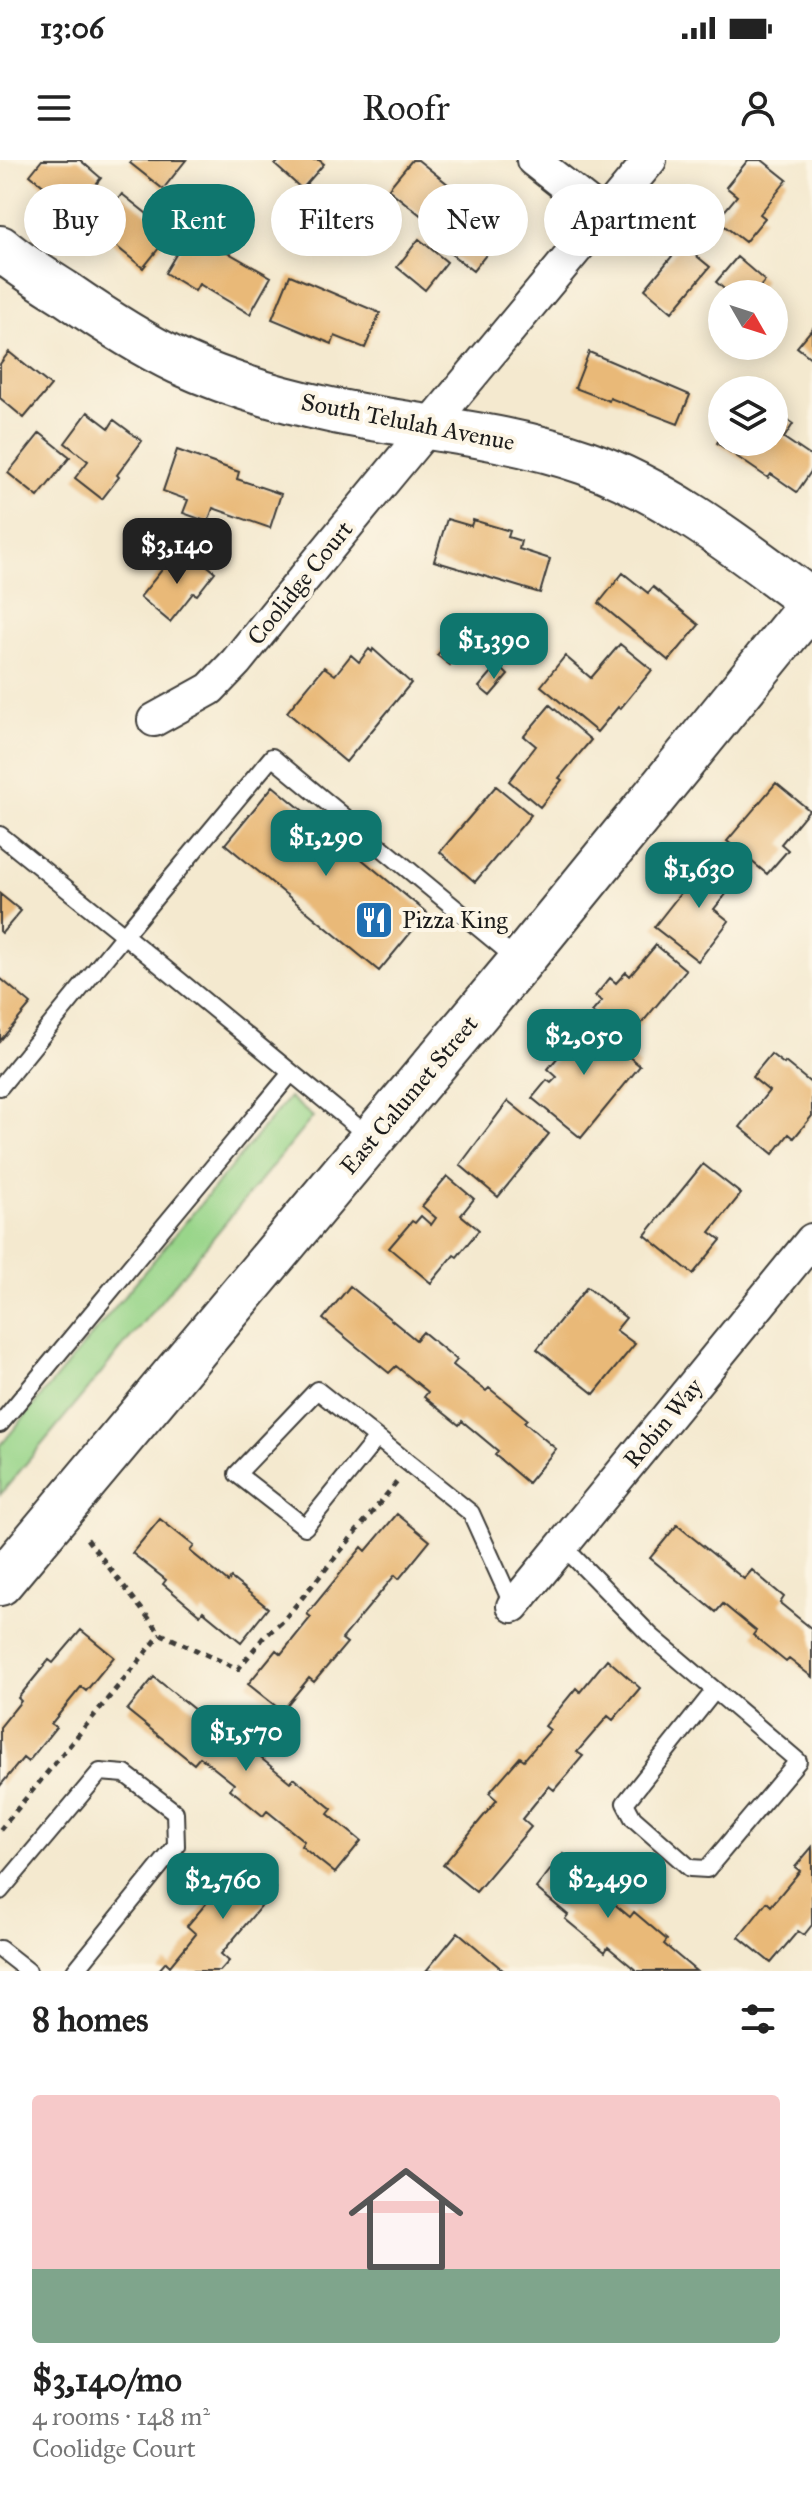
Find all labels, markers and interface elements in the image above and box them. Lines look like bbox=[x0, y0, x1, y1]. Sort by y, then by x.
text: 13:06 bbox=[40, 10, 104, 46]
icon: menu bbox=[32, 86, 76, 130]
text: Roofr bbox=[362, 86, 450, 130]
icon: person bbox=[736, 86, 780, 130]
chip: Buy bbox=[24, 184, 126, 256]
chip: Rent bbox=[142, 184, 255, 256]
chip: Filters bbox=[271, 184, 402, 256]
chip: New bbox=[418, 184, 528, 256]
chip: Apartment bbox=[544, 184, 725, 256]
north arrow bbox=[708, 280, 788, 360]
map controls bbox=[708, 280, 788, 456]
button: layers bbox=[708, 376, 788, 456]
street label: South Telulah Avenue bbox=[299, 387, 517, 457]
street label: Coolidge Court bbox=[241, 514, 360, 651]
pin: $3,140 bbox=[112, 518, 242, 586]
text: $3,140 bbox=[141, 528, 213, 560]
pin: $1,390 bbox=[429, 613, 559, 681]
text: $1,390 bbox=[458, 623, 530, 655]
pin: $1,290 bbox=[261, 810, 391, 878]
text: $1,290 bbox=[289, 820, 363, 852]
pin: $1,630 bbox=[634, 842, 764, 910]
text: $1,630 bbox=[663, 852, 735, 884]
restaurant icon: Pizza King bbox=[353, 899, 395, 941]
place label: Pizza King bbox=[402, 905, 508, 935]
street label: East Calumet Street bbox=[334, 1009, 485, 1181]
pin: $2,050 bbox=[519, 1009, 649, 1077]
text: $2,050 bbox=[545, 1019, 623, 1051]
street label: Robin Way bbox=[617, 1371, 710, 1474]
pin: $1,570 bbox=[181, 1705, 311, 1773]
text: $1,570 bbox=[209, 1715, 283, 1747]
pin: $2,490 bbox=[543, 1852, 673, 1920]
pin: $2,760 bbox=[158, 1853, 288, 1921]
text: $2,490 bbox=[568, 1862, 648, 1894]
text: $2,760 bbox=[185, 1863, 261, 1895]
icon: filters bbox=[736, 1997, 780, 2041]
text: 8 homes bbox=[32, 1999, 148, 2040]
icon: home bbox=[334, 2147, 478, 2291]
text: $3,140/mo bbox=[32, 2359, 182, 2400]
text: 4 rooms · 148 m² bbox=[32, 2400, 210, 2432]
text: Coolidge Court bbox=[32, 2432, 196, 2464]

